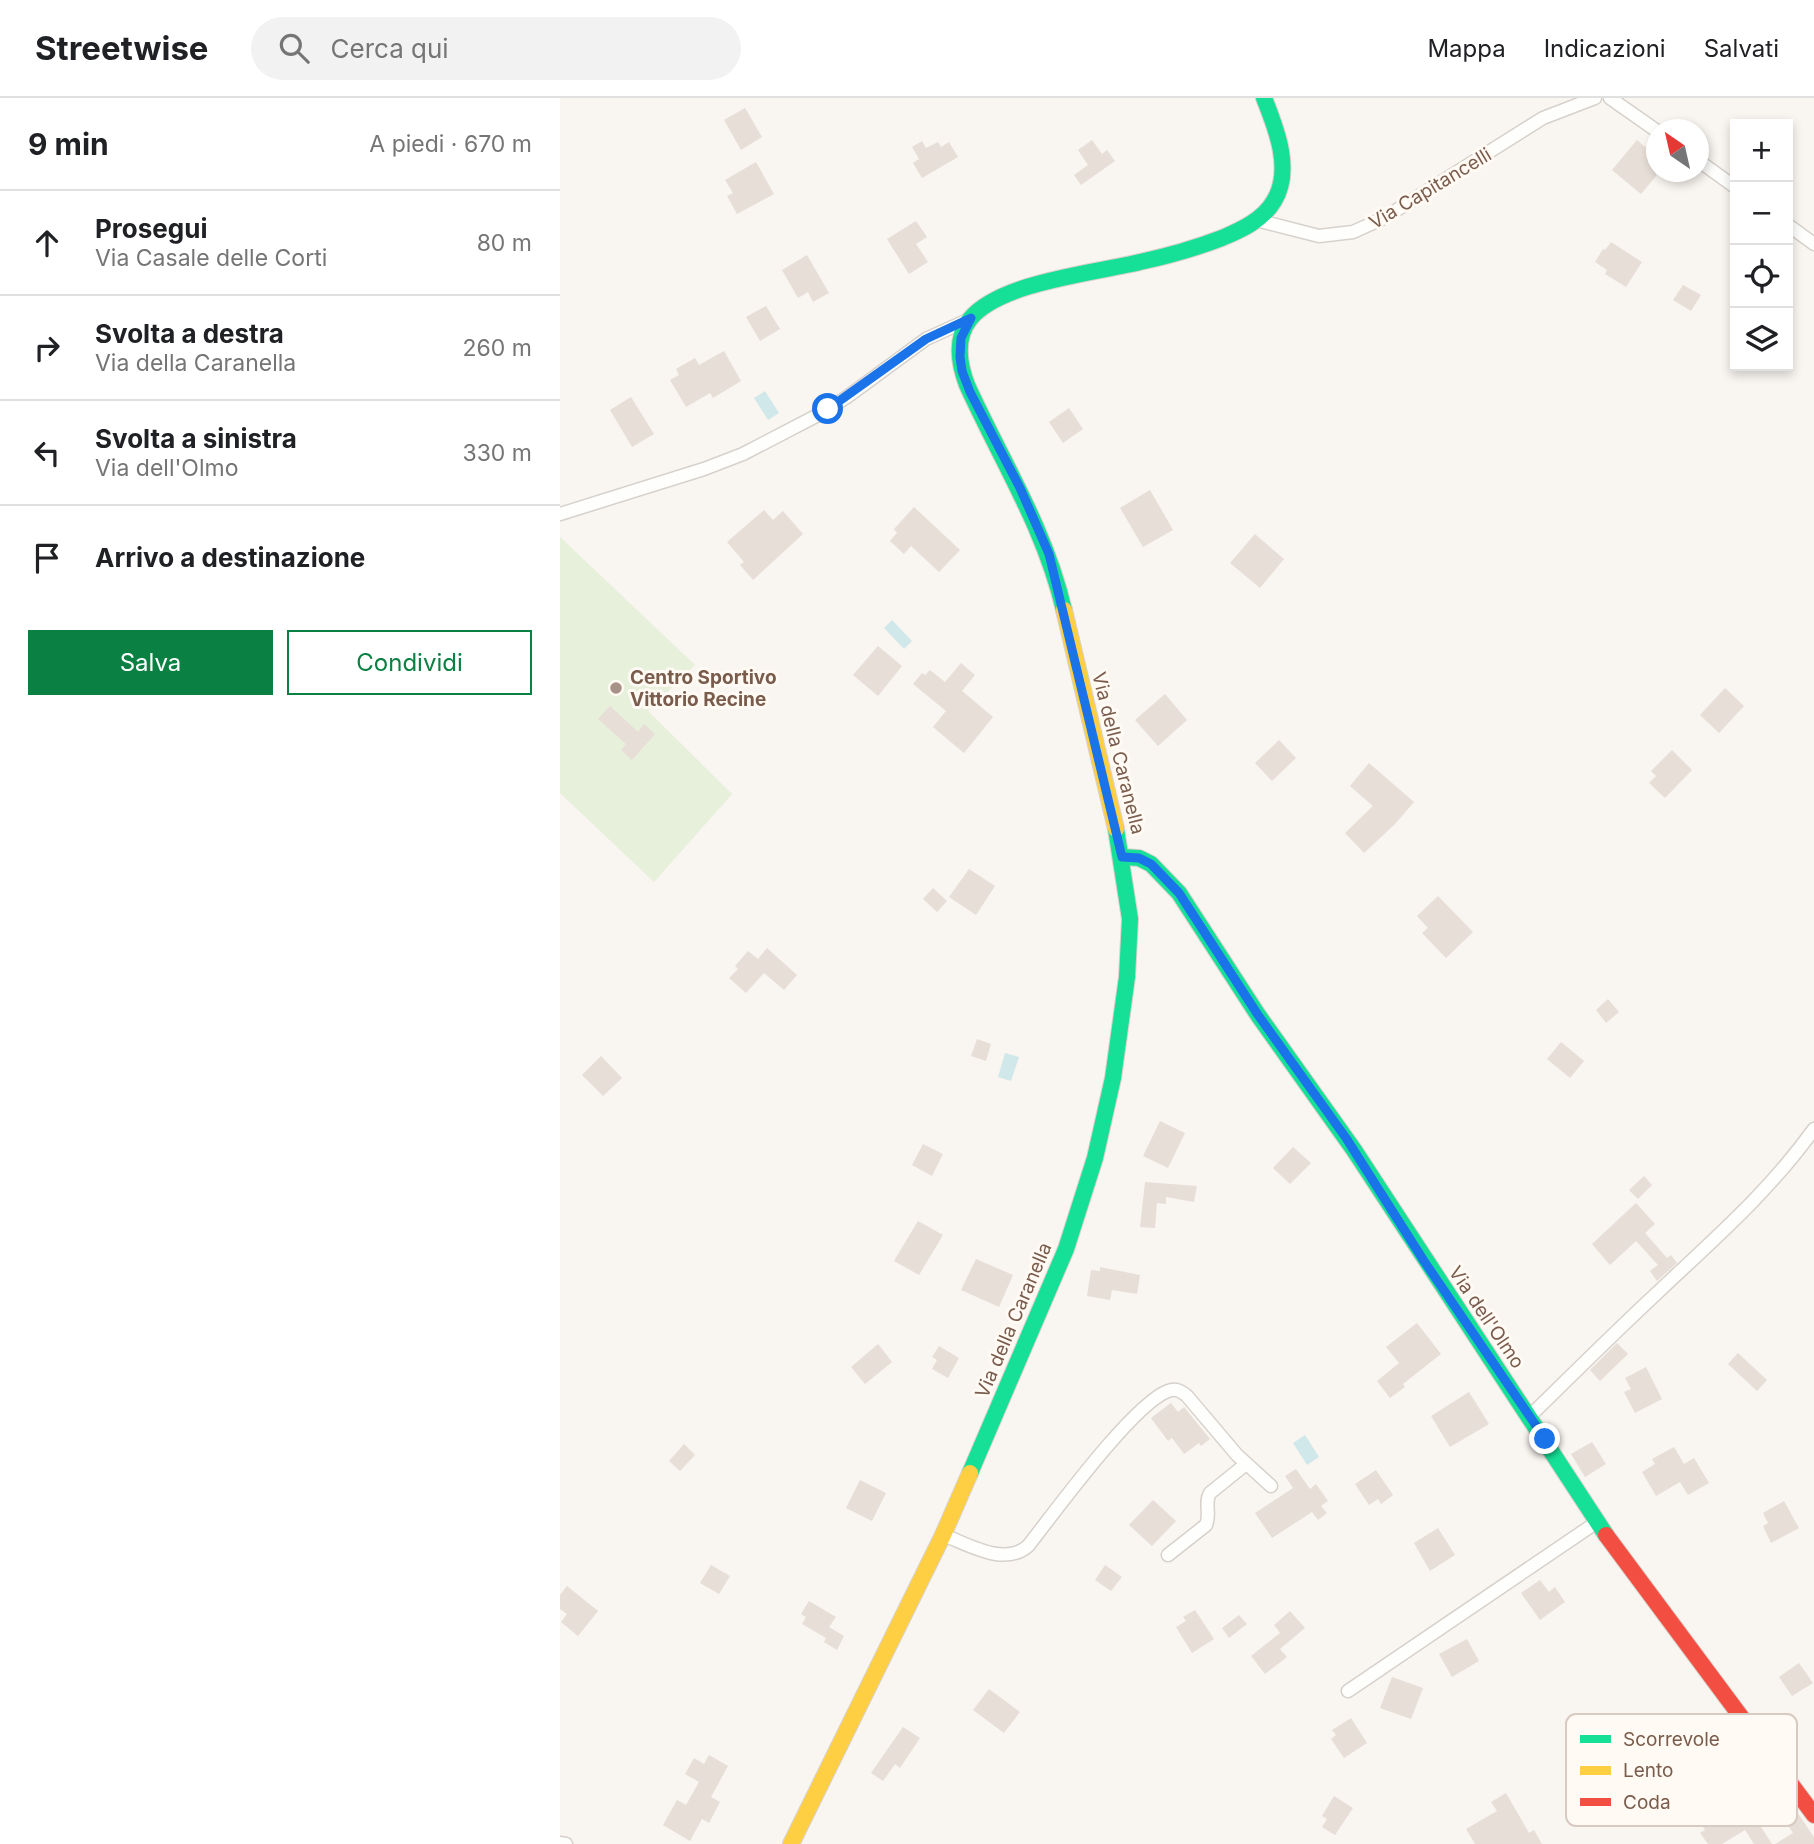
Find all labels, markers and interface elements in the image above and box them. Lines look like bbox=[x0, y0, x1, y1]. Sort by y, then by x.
search box bbox=[251, 17, 741, 80]
text: Streetwise bbox=[35, 28, 209, 68]
icon: search bbox=[275, 29, 313, 67]
text: Cerca qui bbox=[331, 33, 449, 64]
text: Mappa bbox=[1427, 34, 1506, 63]
text: Indicazioni bbox=[1544, 34, 1666, 63]
text: Salvati bbox=[1704, 34, 1779, 63]
north arrow bbox=[1646, 119, 1709, 182]
map controls bbox=[1730, 119, 1793, 371]
button: + bbox=[1730, 119, 1793, 182]
text: 9 min bbox=[28, 126, 109, 162]
text: A piedi · 670 m bbox=[369, 130, 532, 158]
street label: Via Capitancelli bbox=[1365, 143, 1496, 234]
button: − bbox=[1730, 182, 1793, 245]
text: Prosegui bbox=[95, 213, 207, 244]
icon: ahead bbox=[28, 224, 66, 262]
text: 80 m bbox=[477, 229, 532, 257]
text: Via Casale delle Corti bbox=[95, 244, 327, 272]
button: locate bbox=[1730, 245, 1793, 308]
button: layers bbox=[1730, 308, 1793, 371]
text: Svolta a destra bbox=[95, 318, 284, 349]
icon: right bbox=[28, 329, 66, 367]
text: 260 m bbox=[463, 334, 532, 362]
text: Via della Caranella bbox=[95, 349, 296, 377]
route start bbox=[812, 393, 843, 424]
text: Svolta a sinistra bbox=[95, 423, 297, 454]
icon: left bbox=[28, 434, 66, 472]
text: 330 m bbox=[462, 439, 532, 467]
text: Via dell'Olmo bbox=[95, 454, 238, 482]
icon: arrive bbox=[28, 539, 66, 577]
text: Arrivo a destinazione bbox=[95, 542, 365, 573]
button: Salva bbox=[28, 630, 273, 695]
button: Condividi bbox=[287, 630, 532, 695]
place label: Centro Sportivo Vittorio Recine bbox=[630, 666, 777, 711]
street label: Via della Caranella bbox=[1087, 670, 1150, 837]
marker: Centro Sportivo Vittorio Recine bbox=[608, 680, 624, 696]
street label: Via della Caranella bbox=[970, 1239, 1057, 1401]
street label: Via dell'Olmo bbox=[1444, 1262, 1529, 1373]
route end bbox=[1529, 1423, 1560, 1454]
legend bbox=[1566, 1714, 1797, 1826]
text: Scorrevole bbox=[1623, 1728, 1720, 1751]
text: Lento bbox=[1623, 1759, 1673, 1782]
text: Coda bbox=[1623, 1791, 1671, 1814]

